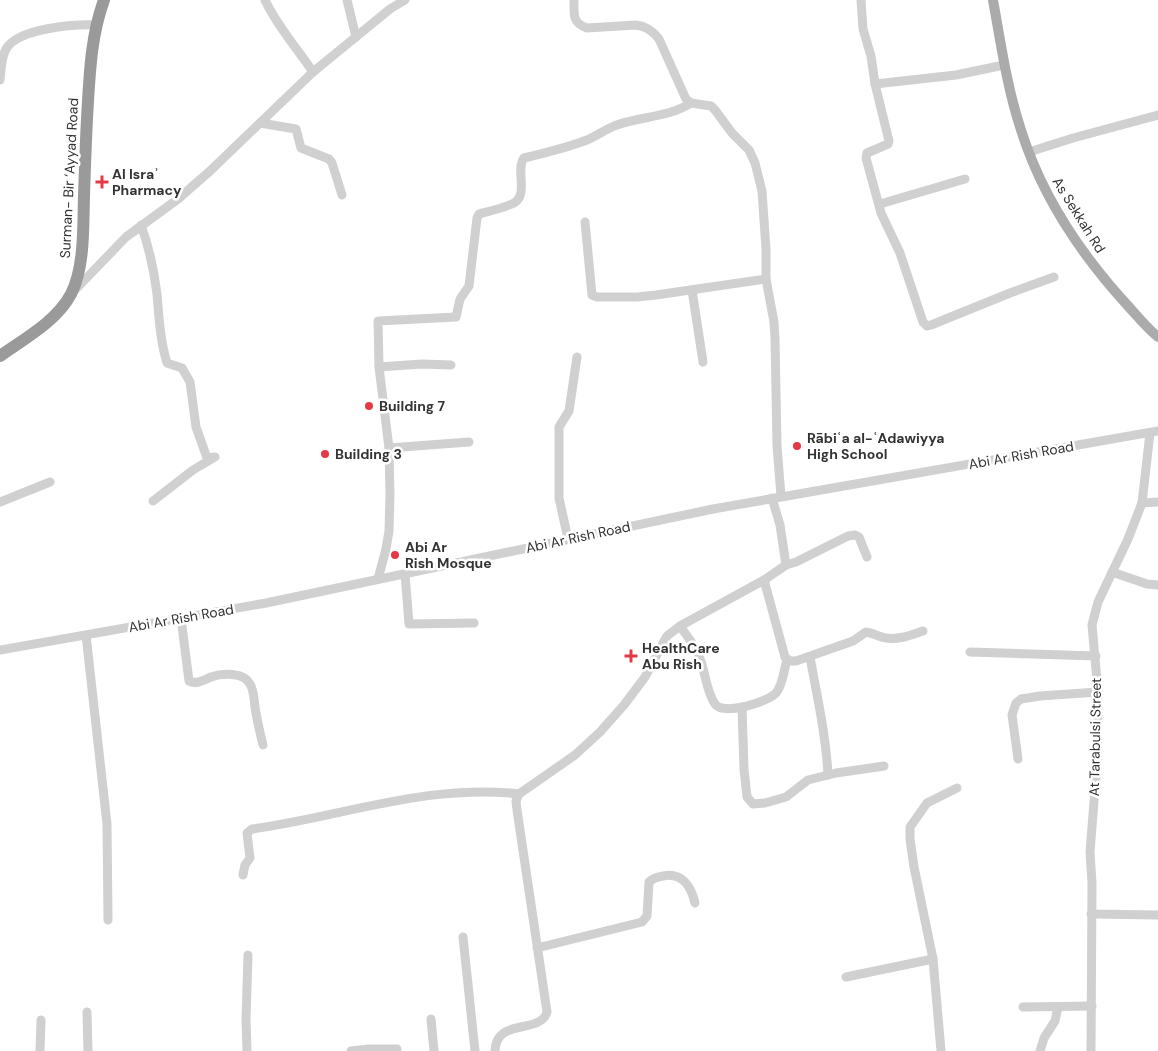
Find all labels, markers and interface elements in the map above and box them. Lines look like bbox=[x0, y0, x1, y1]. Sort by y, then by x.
street label: Surman- Bir ‘Ayyad Road bbox=[56, 97, 82, 259]
place label: Al Israʾ Pharmacy bbox=[112, 165, 182, 199]
street label: As Sekkah Rd bbox=[1049, 174, 1109, 256]
marker: Al Israʾ Pharmacy bbox=[96, 176, 108, 188]
place label: Building 7 bbox=[379, 397, 445, 415]
marker: Building 7 bbox=[363, 400, 375, 412]
place label: Rābiʿa al-ʿAdawiyya High School bbox=[807, 429, 944, 463]
street label: Abi Ar Rish Road bbox=[967, 437, 1075, 473]
marker: Rābiʿa al-ʿAdawiyya High School bbox=[791, 440, 803, 452]
place label: Building 3 bbox=[335, 445, 402, 463]
marker: Building 3 bbox=[319, 448, 331, 460]
street label: Abi Ar Rish Road bbox=[524, 517, 632, 557]
place label: Abi Ar Rish Mosque bbox=[405, 538, 492, 572]
marker: Abi Ar Rish Mosque bbox=[389, 549, 401, 561]
street label: Abi Ar Rish Road bbox=[127, 600, 235, 636]
place label: HealthCare Abu Rish bbox=[642, 639, 720, 673]
marker: HealthCare Abu Rish bbox=[624, 649, 638, 663]
street label: At Tarabulsi Street bbox=[1085, 677, 1105, 797]

